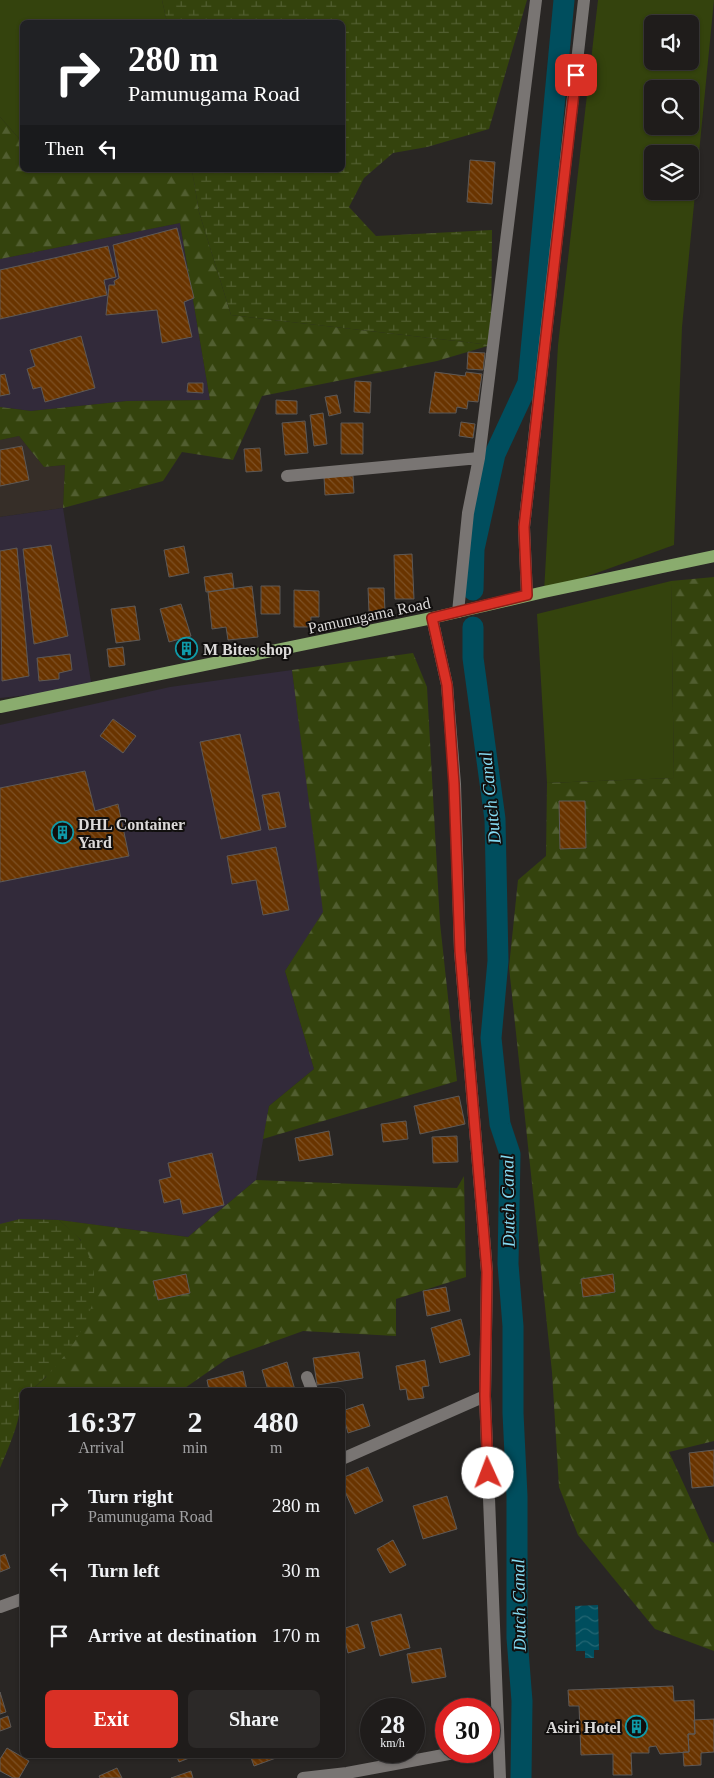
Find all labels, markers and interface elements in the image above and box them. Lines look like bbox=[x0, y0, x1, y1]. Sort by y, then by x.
map controls bbox=[644, 15, 699, 200]
button: sound bbox=[644, 15, 699, 70]
icon: right bbox=[45, 40, 110, 105]
text: 280 m bbox=[128, 40, 218, 79]
pin bbox=[555, 54, 597, 96]
icon: arrive bbox=[562, 61, 590, 89]
button: search bbox=[644, 80, 699, 135]
text: Pamunugama Road bbox=[128, 81, 300, 106]
icon: left bbox=[94, 135, 122, 163]
text: Then bbox=[45, 138, 84, 159]
button: layers bbox=[644, 145, 699, 200]
street label: Pamunugama Road bbox=[306, 594, 432, 638]
building icon: M Bites shop bbox=[175, 637, 199, 661]
place label: M Bites shop bbox=[203, 641, 292, 659]
water label: Dutch Canal bbox=[475, 751, 505, 846]
place label: DHL Container Yard bbox=[78, 816, 185, 851]
building icon: DHL Container Yard bbox=[50, 821, 74, 845]
water label: Dutch Canal bbox=[497, 1155, 519, 1248]
text: 16:37 bbox=[66, 1405, 136, 1438]
text: 2 bbox=[187, 1405, 202, 1438]
text: 480 bbox=[254, 1405, 299, 1438]
text: Arrival bbox=[78, 1439, 124, 1456]
text: min bbox=[183, 1439, 207, 1456]
text: m bbox=[270, 1439, 282, 1456]
position arrow bbox=[461, 1446, 513, 1498]
text: Turn right bbox=[88, 1486, 173, 1507]
icon: right bbox=[45, 1492, 73, 1520]
text: 280 m bbox=[272, 1495, 320, 1516]
text: Pamunugama Road bbox=[88, 1508, 213, 1525]
icon: left bbox=[45, 1557, 73, 1585]
water label: Dutch Canal bbox=[508, 1559, 530, 1652]
text: Turn left bbox=[88, 1560, 160, 1581]
text: 30 m bbox=[281, 1560, 320, 1581]
icon: arrive bbox=[45, 1622, 73, 1650]
text: Arrive at destination bbox=[88, 1625, 257, 1646]
text: 170 m bbox=[272, 1625, 320, 1646]
button: Exit bbox=[45, 1690, 178, 1748]
button: Share bbox=[188, 1690, 320, 1748]
speed limit sign: 30 bbox=[435, 1698, 500, 1763]
text: 28 bbox=[380, 1711, 405, 1738]
building icon: Asiri Hotel bbox=[625, 1715, 649, 1739]
place label: Asiri Hotel bbox=[546, 1719, 622, 1736]
text: km/h bbox=[380, 1736, 405, 1750]

